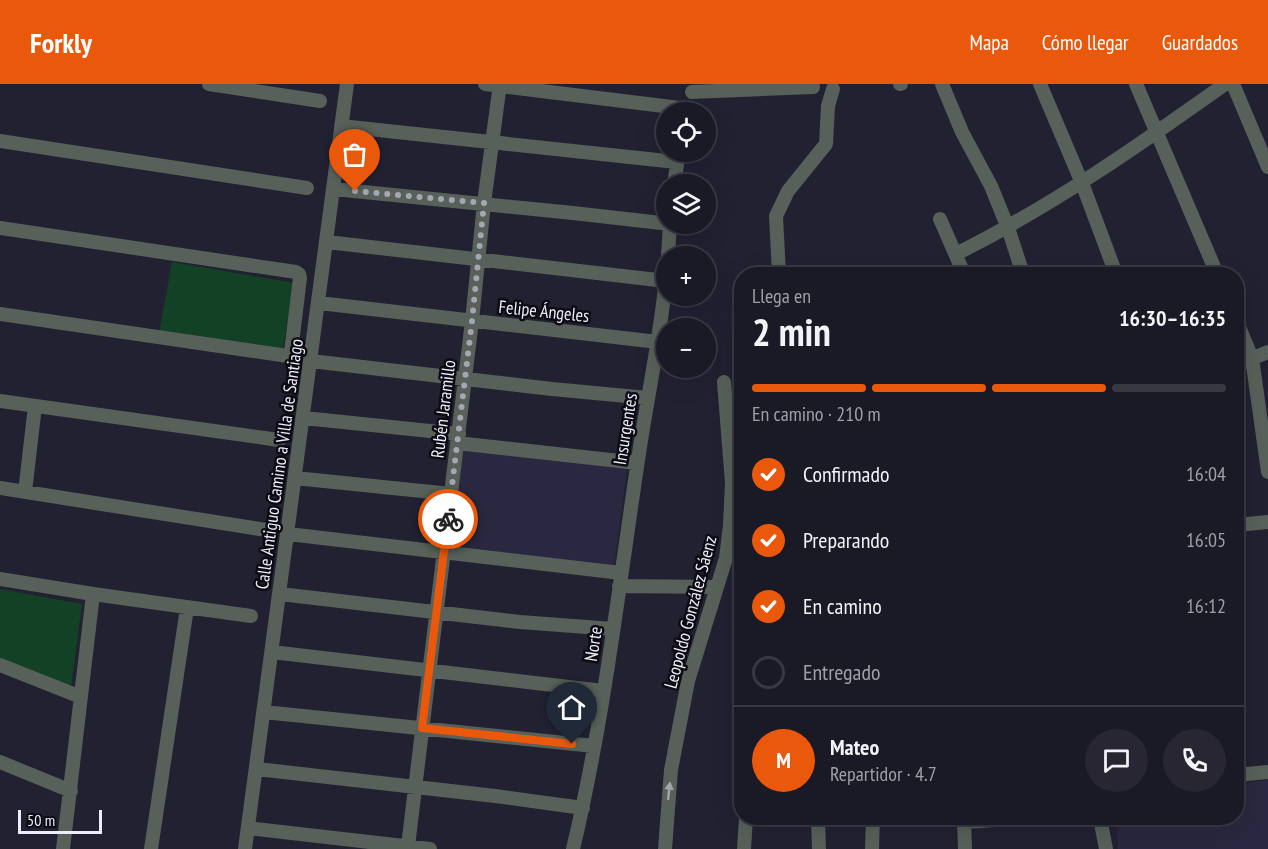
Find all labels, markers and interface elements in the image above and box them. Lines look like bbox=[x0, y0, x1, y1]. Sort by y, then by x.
text: Forkly bbox=[30, 24, 92, 61]
text: Mapa bbox=[970, 29, 1009, 56]
text: Cómo llegar bbox=[1042, 29, 1129, 56]
text: Guardados bbox=[1162, 29, 1238, 56]
map controls bbox=[656, 102, 716, 378]
button: locate bbox=[656, 102, 716, 162]
pin bbox=[329, 129, 380, 191]
icon: bag bbox=[338, 138, 371, 171]
button: layers bbox=[656, 174, 716, 234]
button: + bbox=[656, 246, 716, 306]
text: Llega en bbox=[752, 283, 811, 309]
street label: Felipe Ángeles bbox=[498, 295, 590, 327]
text: 16:30–16:35 bbox=[1119, 304, 1226, 332]
text: 2 min bbox=[752, 306, 831, 357]
button: − bbox=[656, 318, 716, 378]
street label: Calle Antiguo Camino a Villa de Santiago bbox=[250, 337, 308, 591]
street label: Rubén Jaramillo bbox=[426, 358, 460, 459]
street label: Insurgentes bbox=[608, 391, 642, 467]
text: En camino · 210 m bbox=[752, 401, 881, 427]
icon: check bbox=[752, 458, 785, 491]
text: Confirmado bbox=[803, 460, 889, 488]
text: 16:04 bbox=[1186, 461, 1226, 487]
courier bbox=[418, 489, 478, 549]
icon: bike bbox=[432, 503, 465, 536]
icon: check bbox=[752, 524, 785, 557]
text: Preparando bbox=[803, 526, 889, 554]
text: 16:05 bbox=[1186, 527, 1226, 553]
street label: Leopoldo González Sáenz bbox=[659, 533, 721, 691]
icon: check bbox=[752, 590, 785, 623]
text: En camino bbox=[803, 592, 882, 620]
text: 16:12 bbox=[1186, 593, 1226, 619]
street label: Norte bbox=[579, 625, 607, 663]
text: Entregado bbox=[803, 658, 880, 686]
pin bbox=[546, 682, 597, 744]
icon: home bbox=[555, 691, 588, 724]
button: chat bbox=[1085, 729, 1148, 792]
button: phone bbox=[1163, 729, 1226, 792]
text: Mateo bbox=[830, 733, 879, 761]
text: M bbox=[776, 746, 791, 774]
text: Repartidor · 4.7 bbox=[830, 761, 937, 787]
one-way arrow bbox=[664, 781, 674, 800]
scale bar bbox=[18, 807, 102, 834]
text: 50 m bbox=[27, 810, 55, 830]

